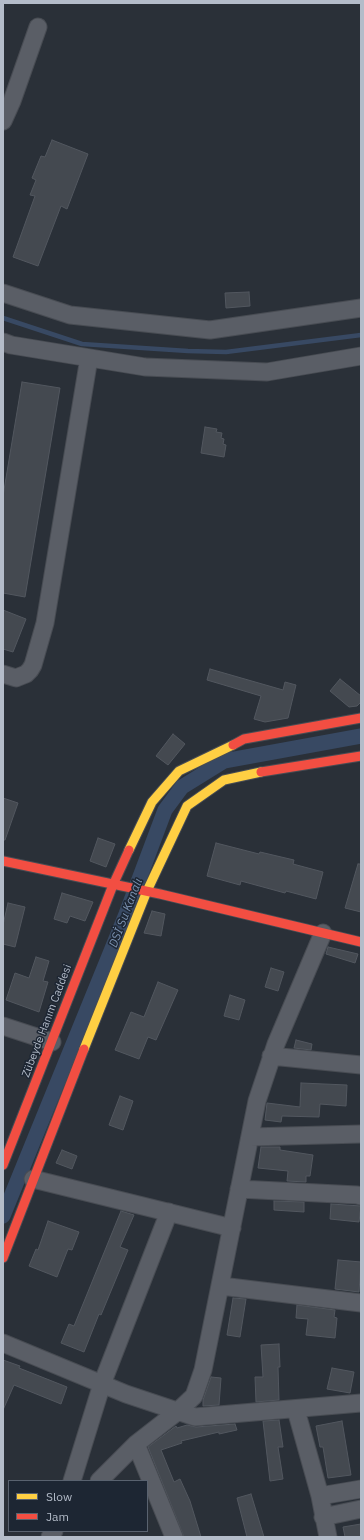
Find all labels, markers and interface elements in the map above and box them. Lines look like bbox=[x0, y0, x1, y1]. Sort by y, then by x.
water label: DSİ Su Kanalı bbox=[106, 876, 146, 950]
street label: Zübeyde Hanım Caddesi bbox=[19, 963, 75, 1079]
legend bbox=[8, 1480, 148, 1532]
text: Slow bbox=[46, 1489, 72, 1504]
text: Jam bbox=[46, 1509, 69, 1524]

